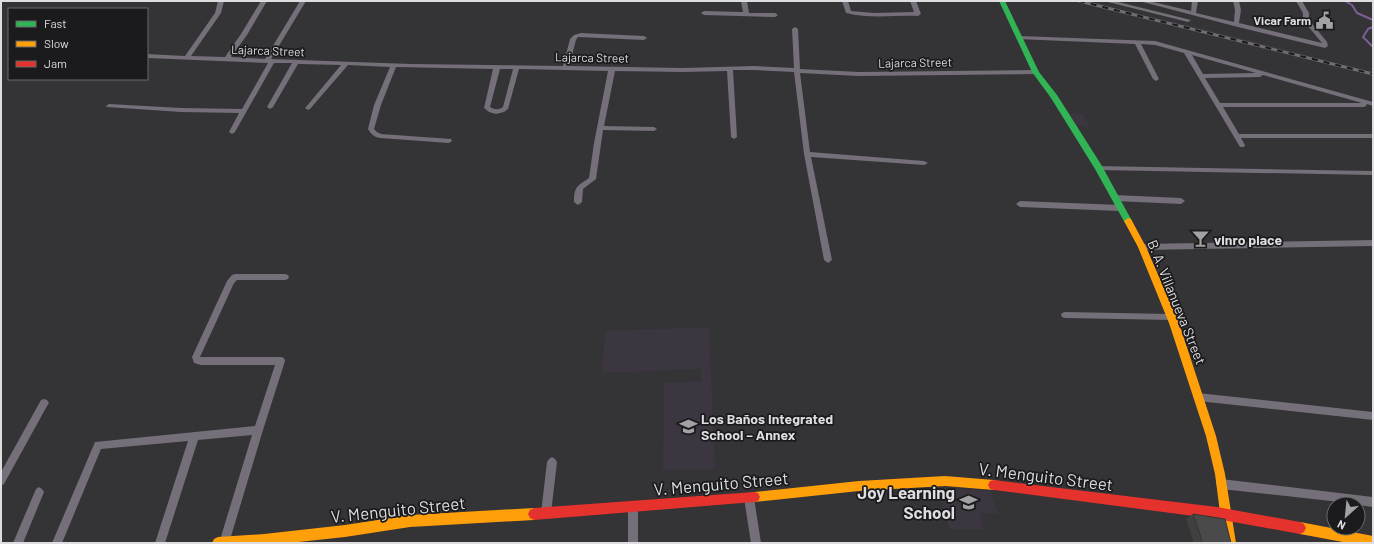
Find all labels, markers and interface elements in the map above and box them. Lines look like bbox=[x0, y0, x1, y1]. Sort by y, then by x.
legend bbox=[8, 8, 148, 80]
public building icon: Vicar Farm bbox=[1314, 10, 1334, 30]
place label: Vicar Farm bbox=[1254, 13, 1311, 27]
text: Fast bbox=[44, 16, 67, 30]
text: Slow bbox=[44, 36, 69, 50]
street label: Lajarca Street bbox=[231, 42, 305, 58]
street label: Lajarca Street bbox=[555, 49, 629, 65]
street label: Lajarca Street bbox=[878, 54, 952, 70]
text: Jam bbox=[44, 56, 67, 70]
bar icon: vinro place bbox=[1191, 229, 1211, 249]
place label: vinro place bbox=[1214, 231, 1282, 248]
street label: B. A. Villanueva Street bbox=[1144, 237, 1210, 367]
place label: Los Baños Integrated School – Annex bbox=[701, 410, 833, 443]
school or university icon: Los Baños Integrated School – Annex bbox=[678, 416, 698, 436]
street label: V. Menguito Street bbox=[978, 458, 1114, 494]
street label: V. Menguito Street bbox=[653, 467, 789, 499]
place label: Joy Learning School bbox=[857, 482, 955, 522]
street label: V. Menguito Street bbox=[330, 492, 466, 526]
school or university icon: Joy Learning School bbox=[958, 492, 978, 512]
north arrow bbox=[1326, 496, 1366, 536]
text: N bbox=[1335, 518, 1347, 533]

